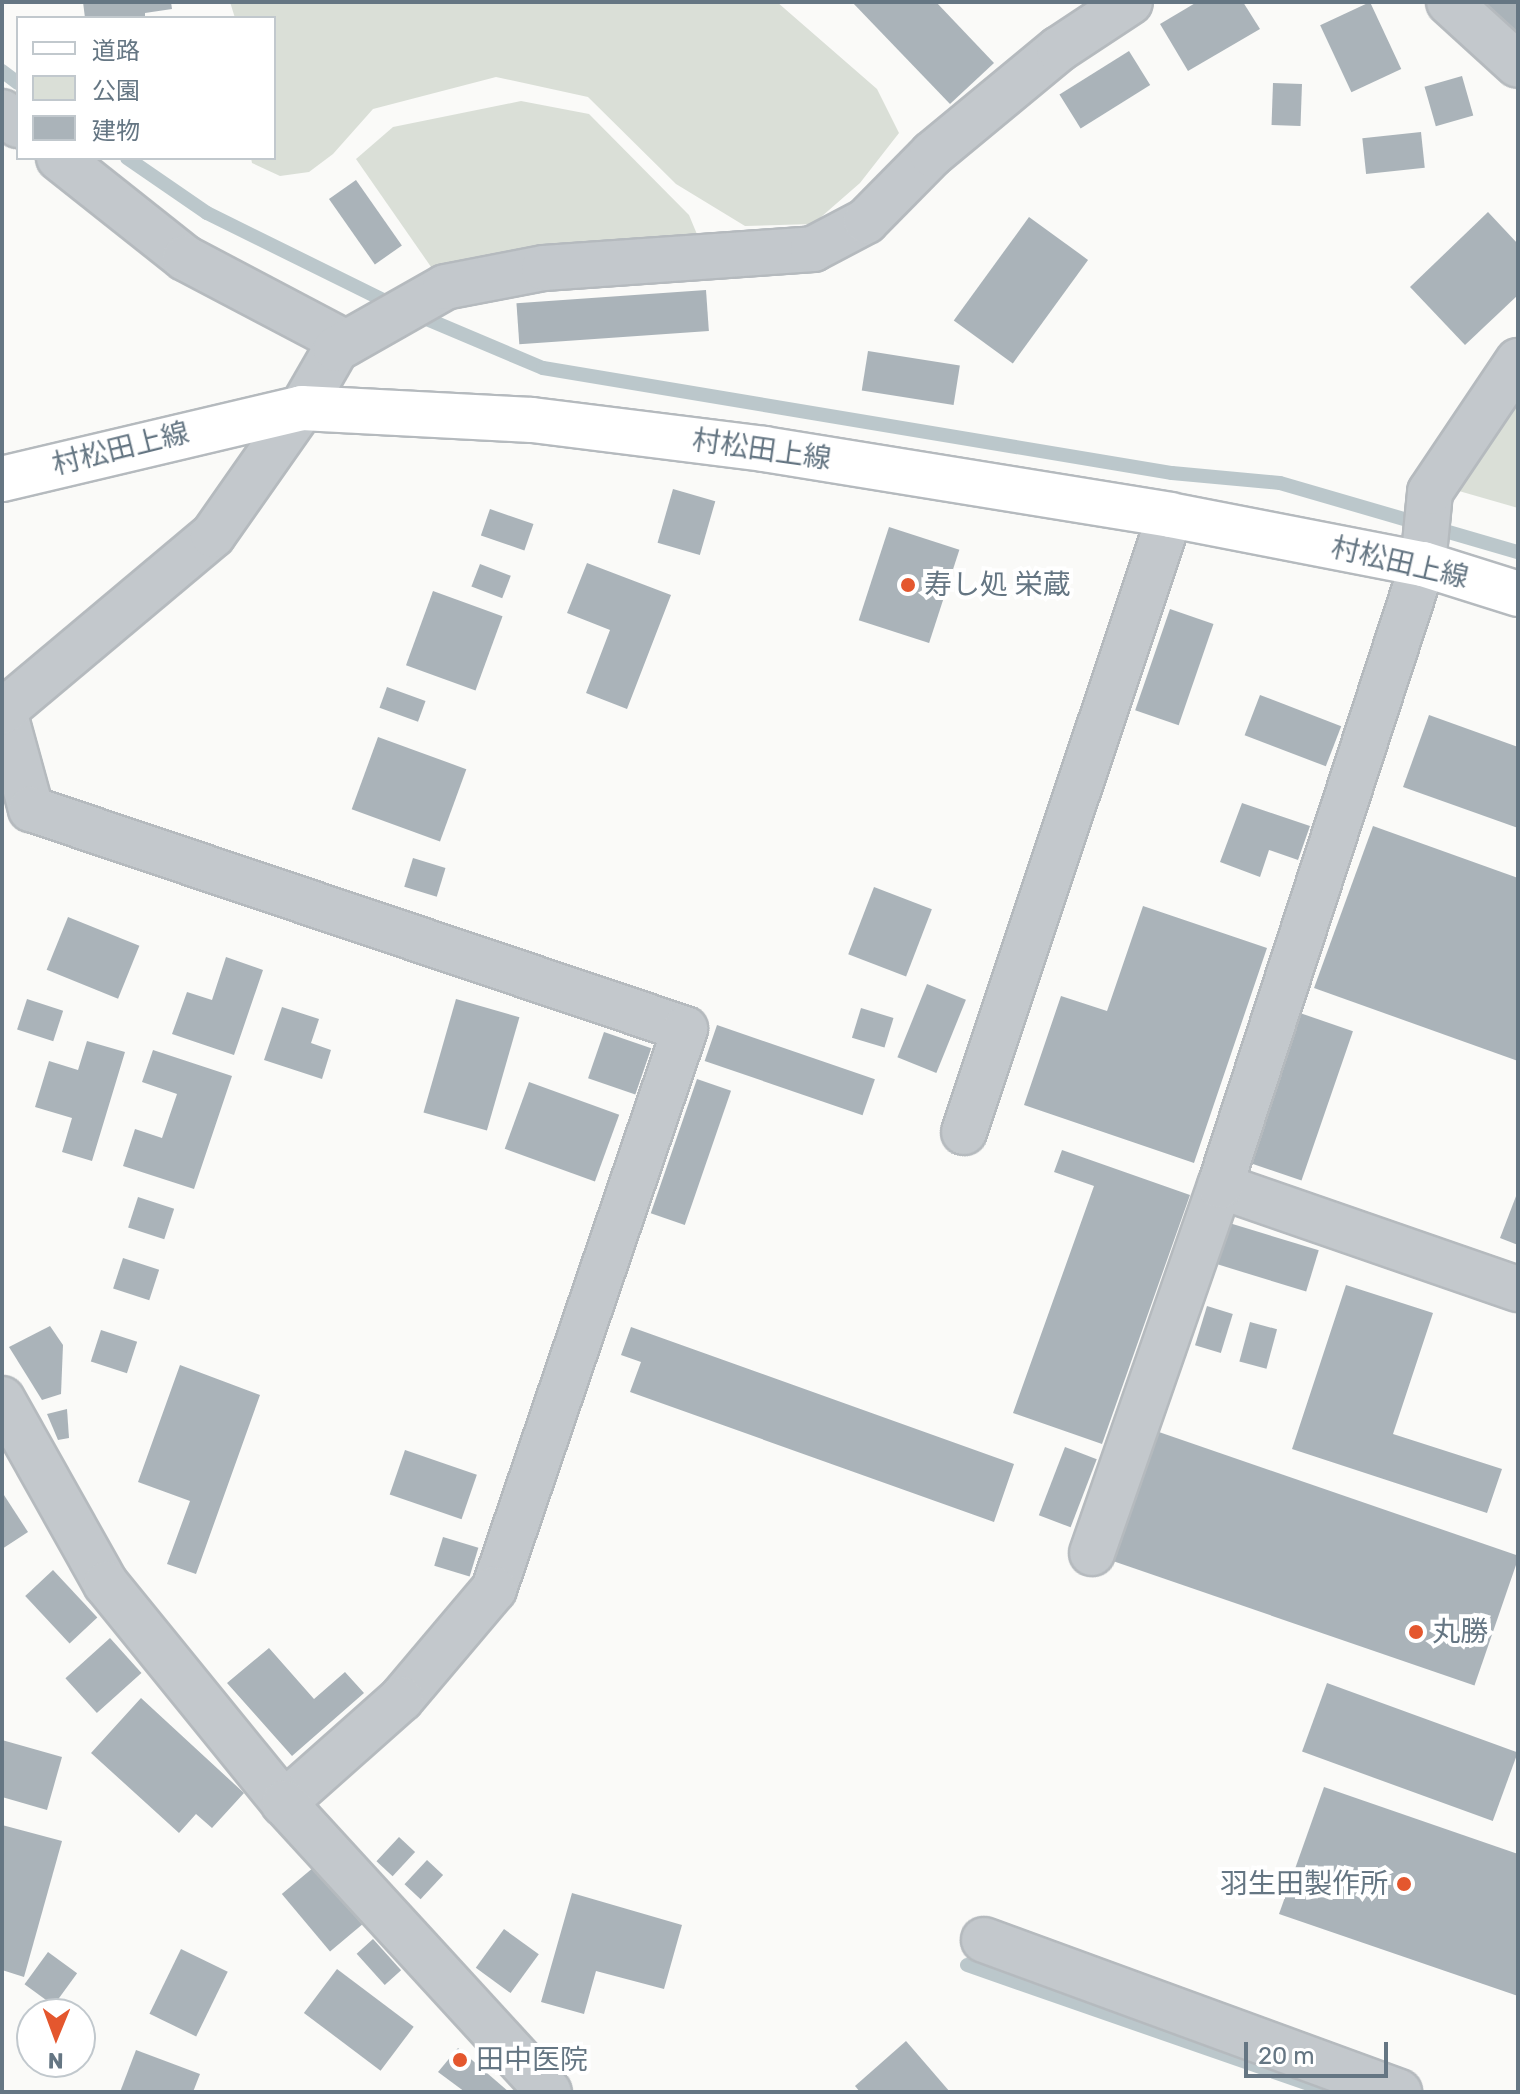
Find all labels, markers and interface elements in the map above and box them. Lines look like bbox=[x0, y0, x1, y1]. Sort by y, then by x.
legend bbox=[16, 16, 276, 160]
text: 道路 bbox=[92, 37, 140, 65]
text: 公園 bbox=[92, 77, 140, 105]
text: 建物 bbox=[92, 117, 140, 145]
street label: 村松田上線 bbox=[49, 416, 193, 482]
street label: 村松田上線 bbox=[690, 424, 834, 476]
street label: 村松田上線 bbox=[1328, 531, 1472, 595]
place label: 寿し処 栄蔵 bbox=[924, 568, 1071, 602]
marker: 寿し処 栄蔵 bbox=[899, 576, 917, 594]
place label: 丸勝 bbox=[1432, 1615, 1488, 1649]
marker: 丸勝 bbox=[1407, 1623, 1425, 1641]
place label: 羽生田製作所 bbox=[1220, 1867, 1388, 1901]
marker: 羽生田製作所 bbox=[1395, 1875, 1413, 1893]
north arrow bbox=[16, 1998, 96, 2078]
scale bar bbox=[1248, 2026, 1392, 2076]
text: 20 m bbox=[1258, 2042, 1315, 2070]
place label: 田中医院 bbox=[476, 2043, 588, 2077]
text: N bbox=[47, 2047, 64, 2074]
marker: 田中医院 bbox=[451, 2051, 469, 2069]

